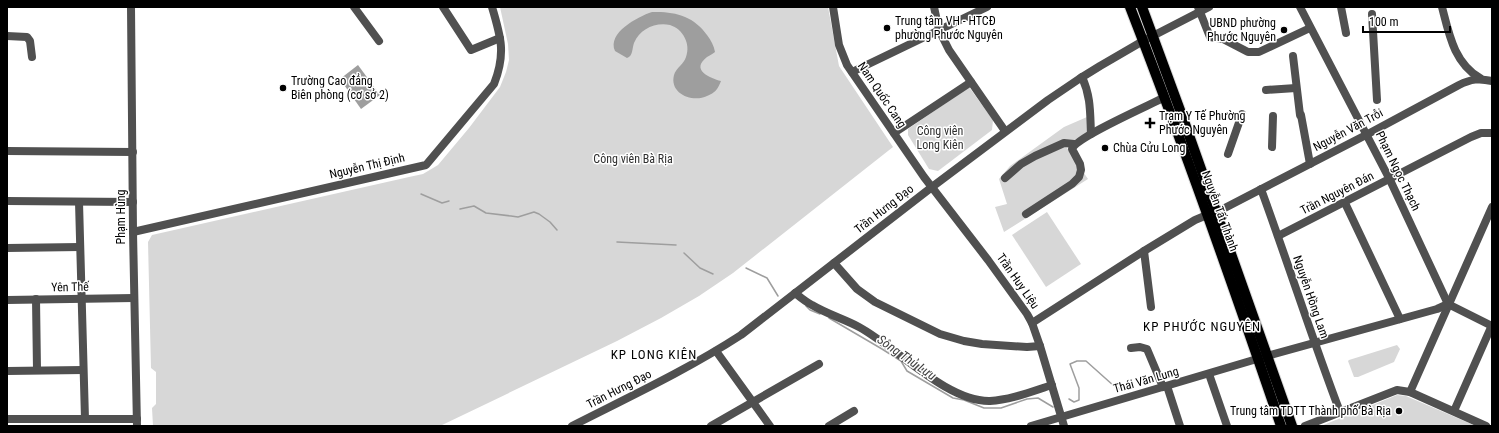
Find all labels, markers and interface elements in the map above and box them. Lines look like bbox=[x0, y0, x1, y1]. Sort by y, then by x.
scale bar bbox=[1363, 8, 1450, 34]
place label: Trung tâm VH - HTCĐ phường Phước Nguyên bbox=[895, 14, 1003, 42]
text: 100 m bbox=[1369, 15, 1399, 29]
place label: UBND phường Phước Nguyên bbox=[1207, 16, 1276, 44]
marker: Trung tâm VH - HTCĐ phường Phước Nguyên bbox=[882, 23, 892, 33]
marker: UBND phường Phước Nguyên bbox=[1279, 25, 1289, 35]
street label: Nam Quốc Cang bbox=[855, 59, 909, 131]
place label: Trường Cao đẳng Biên phòng (cơ sở 2) bbox=[291, 73, 389, 102]
marker: Trường Cao đẳng Biên phòng (cơ sở 2) bbox=[278, 83, 288, 93]
street label: Nguyễn Văn Trỗi bbox=[1311, 106, 1385, 154]
place label: Trạm Y Tế Phường Phước Nguyên bbox=[1159, 109, 1246, 137]
marker: Trạm Y Tế Phường Phước Nguyên bbox=[1144, 117, 1156, 129]
park label: Công viên Long Kiên bbox=[917, 124, 964, 152]
street label: Phạm Ngọc Thạch bbox=[1373, 129, 1423, 213]
place label: Chùa Cửu Long bbox=[1113, 141, 1185, 155]
marker: Chùa Cửu Long bbox=[1100, 143, 1110, 153]
street label: Nguyễn Thị Định bbox=[328, 150, 406, 181]
park label: Công viên Bà Rịa bbox=[593, 152, 673, 166]
street label: Trần Nguyên Đán bbox=[1298, 168, 1376, 217]
street label: Nguyễn Tất Thành bbox=[1199, 169, 1241, 253]
street label: Trần Hưng Đạo bbox=[852, 182, 916, 236]
street label: Phạm Hùng bbox=[114, 189, 128, 244]
street label: Trần Huy Liệu bbox=[994, 251, 1042, 312]
street label: Nguyễn Hồng Lam bbox=[1290, 254, 1332, 340]
street label: Yên Thế bbox=[51, 280, 90, 294]
district label: KP PHƯỚC NGUYÊN bbox=[1143, 319, 1261, 334]
water label: Sông Thủ Lựu bbox=[874, 332, 939, 383]
district label: KP LONG KIÊN bbox=[611, 347, 697, 362]
street label: Thái Văn Lung bbox=[1112, 364, 1180, 396]
street label: Trần Hưng Đạo bbox=[584, 367, 654, 411]
place label: Trung tâm TDTT Thành phố Bà Rịa bbox=[1230, 404, 1391, 418]
marker: Trung tâm TDTT Thành phố Bà Rịa bbox=[1394, 406, 1404, 416]

